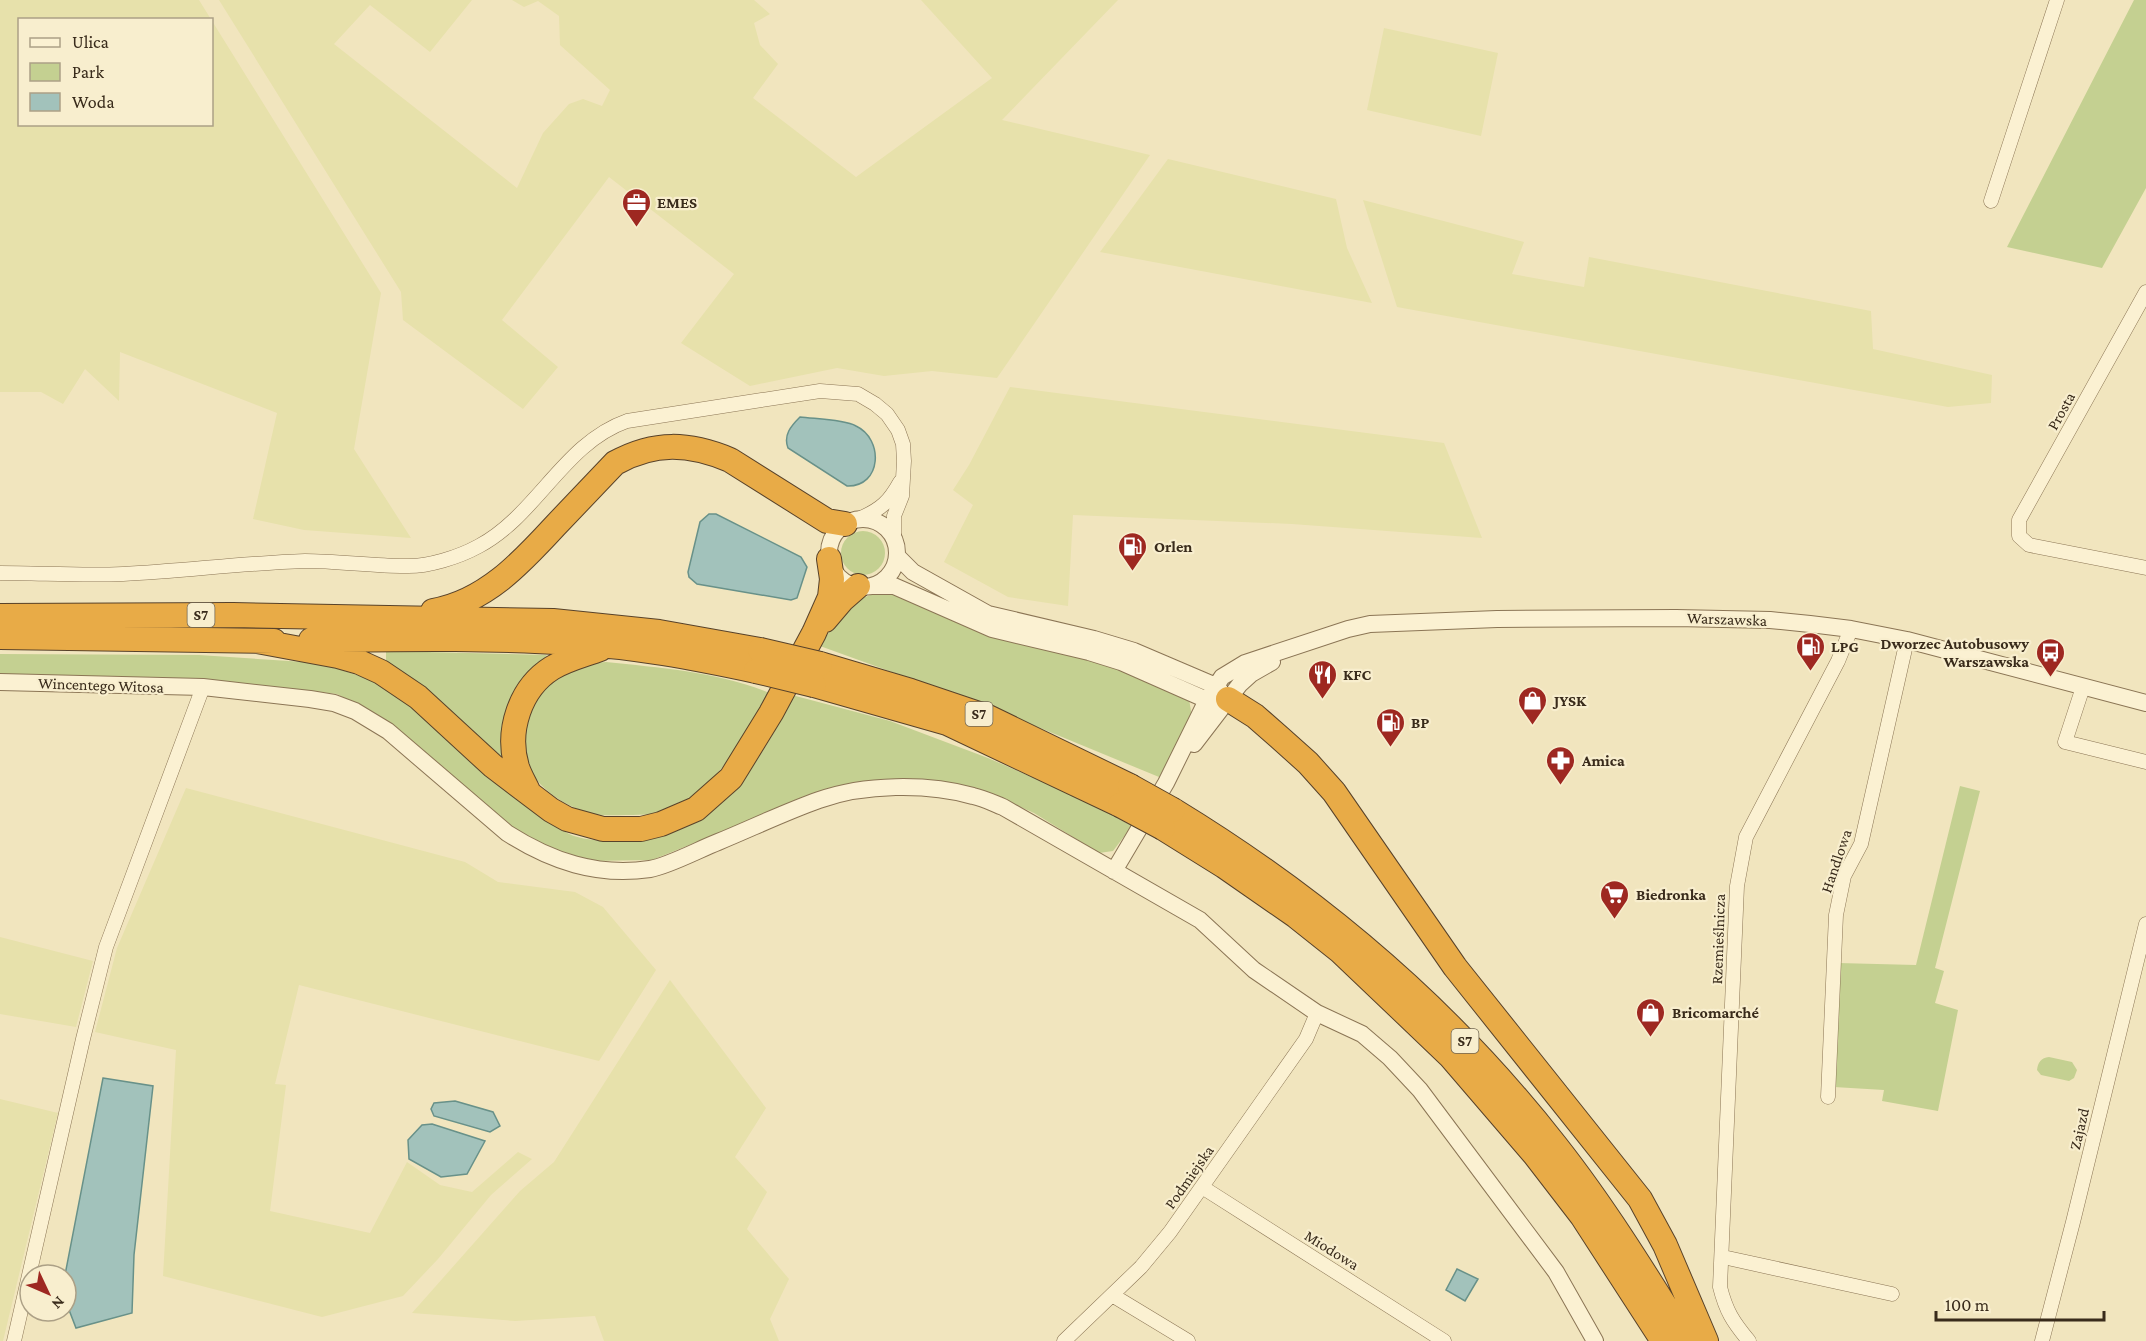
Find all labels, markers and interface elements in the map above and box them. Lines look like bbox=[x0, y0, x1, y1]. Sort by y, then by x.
legend bbox=[18, 18, 213, 126]
text: Ulica bbox=[72, 32, 109, 52]
text: Park bbox=[72, 62, 104, 82]
text: Woda bbox=[72, 92, 115, 112]
office icon: EMES bbox=[620, 186, 652, 228]
place label: EMES bbox=[657, 194, 697, 211]
street label: Prosta bbox=[2044, 389, 2078, 433]
fuel station icon: Orlen bbox=[1117, 530, 1149, 572]
place label: Orlen bbox=[1154, 538, 1193, 555]
road number: S7 bbox=[188, 603, 214, 627]
street label: Warszawska bbox=[1687, 609, 1768, 629]
fuel station icon: LPG bbox=[1794, 630, 1826, 672]
place label: Dworzec Autobusowy Warszawska bbox=[1880, 635, 2029, 670]
bus stop icon: Dworzec Autobusowy Warszawska bbox=[2034, 636, 2066, 678]
place label: LPG bbox=[1831, 638, 1859, 655]
restaurant icon: KFC bbox=[1306, 658, 1338, 700]
place label: KFC bbox=[1343, 666, 1371, 683]
street label: Wincentego Witosa bbox=[38, 674, 165, 697]
shop icon: JYSK bbox=[1517, 684, 1549, 726]
place label: JYSK bbox=[1552, 692, 1587, 709]
road number: S7 bbox=[966, 702, 992, 726]
fuel station icon: BP bbox=[1374, 706, 1406, 748]
place label: BP bbox=[1411, 714, 1429, 731]
pharmacy icon: Amica bbox=[1545, 744, 1577, 786]
place label: Amica bbox=[1581, 752, 1625, 769]
street label: Handlowa bbox=[1817, 826, 1855, 895]
supermarket icon: Biedronka bbox=[1599, 878, 1631, 920]
place label: Biedronka bbox=[1636, 886, 1706, 903]
street label: Rzemieślnicza bbox=[1708, 893, 1728, 985]
shop icon: Bricomarché bbox=[1635, 996, 1667, 1038]
place label: Bricomarché bbox=[1672, 1004, 1759, 1021]
road number: S7 bbox=[1452, 1029, 1478, 1053]
street label: Zajazd bbox=[2066, 1106, 2093, 1152]
street label: Podmiejska bbox=[1161, 1142, 1218, 1212]
street label: Miodowa bbox=[1302, 1227, 1363, 1274]
north arrow bbox=[18, 1263, 78, 1323]
scale bar bbox=[1936, 1284, 2104, 1322]
text: N bbox=[48, 1293, 68, 1313]
text: 100 m bbox=[1945, 1295, 1990, 1315]

